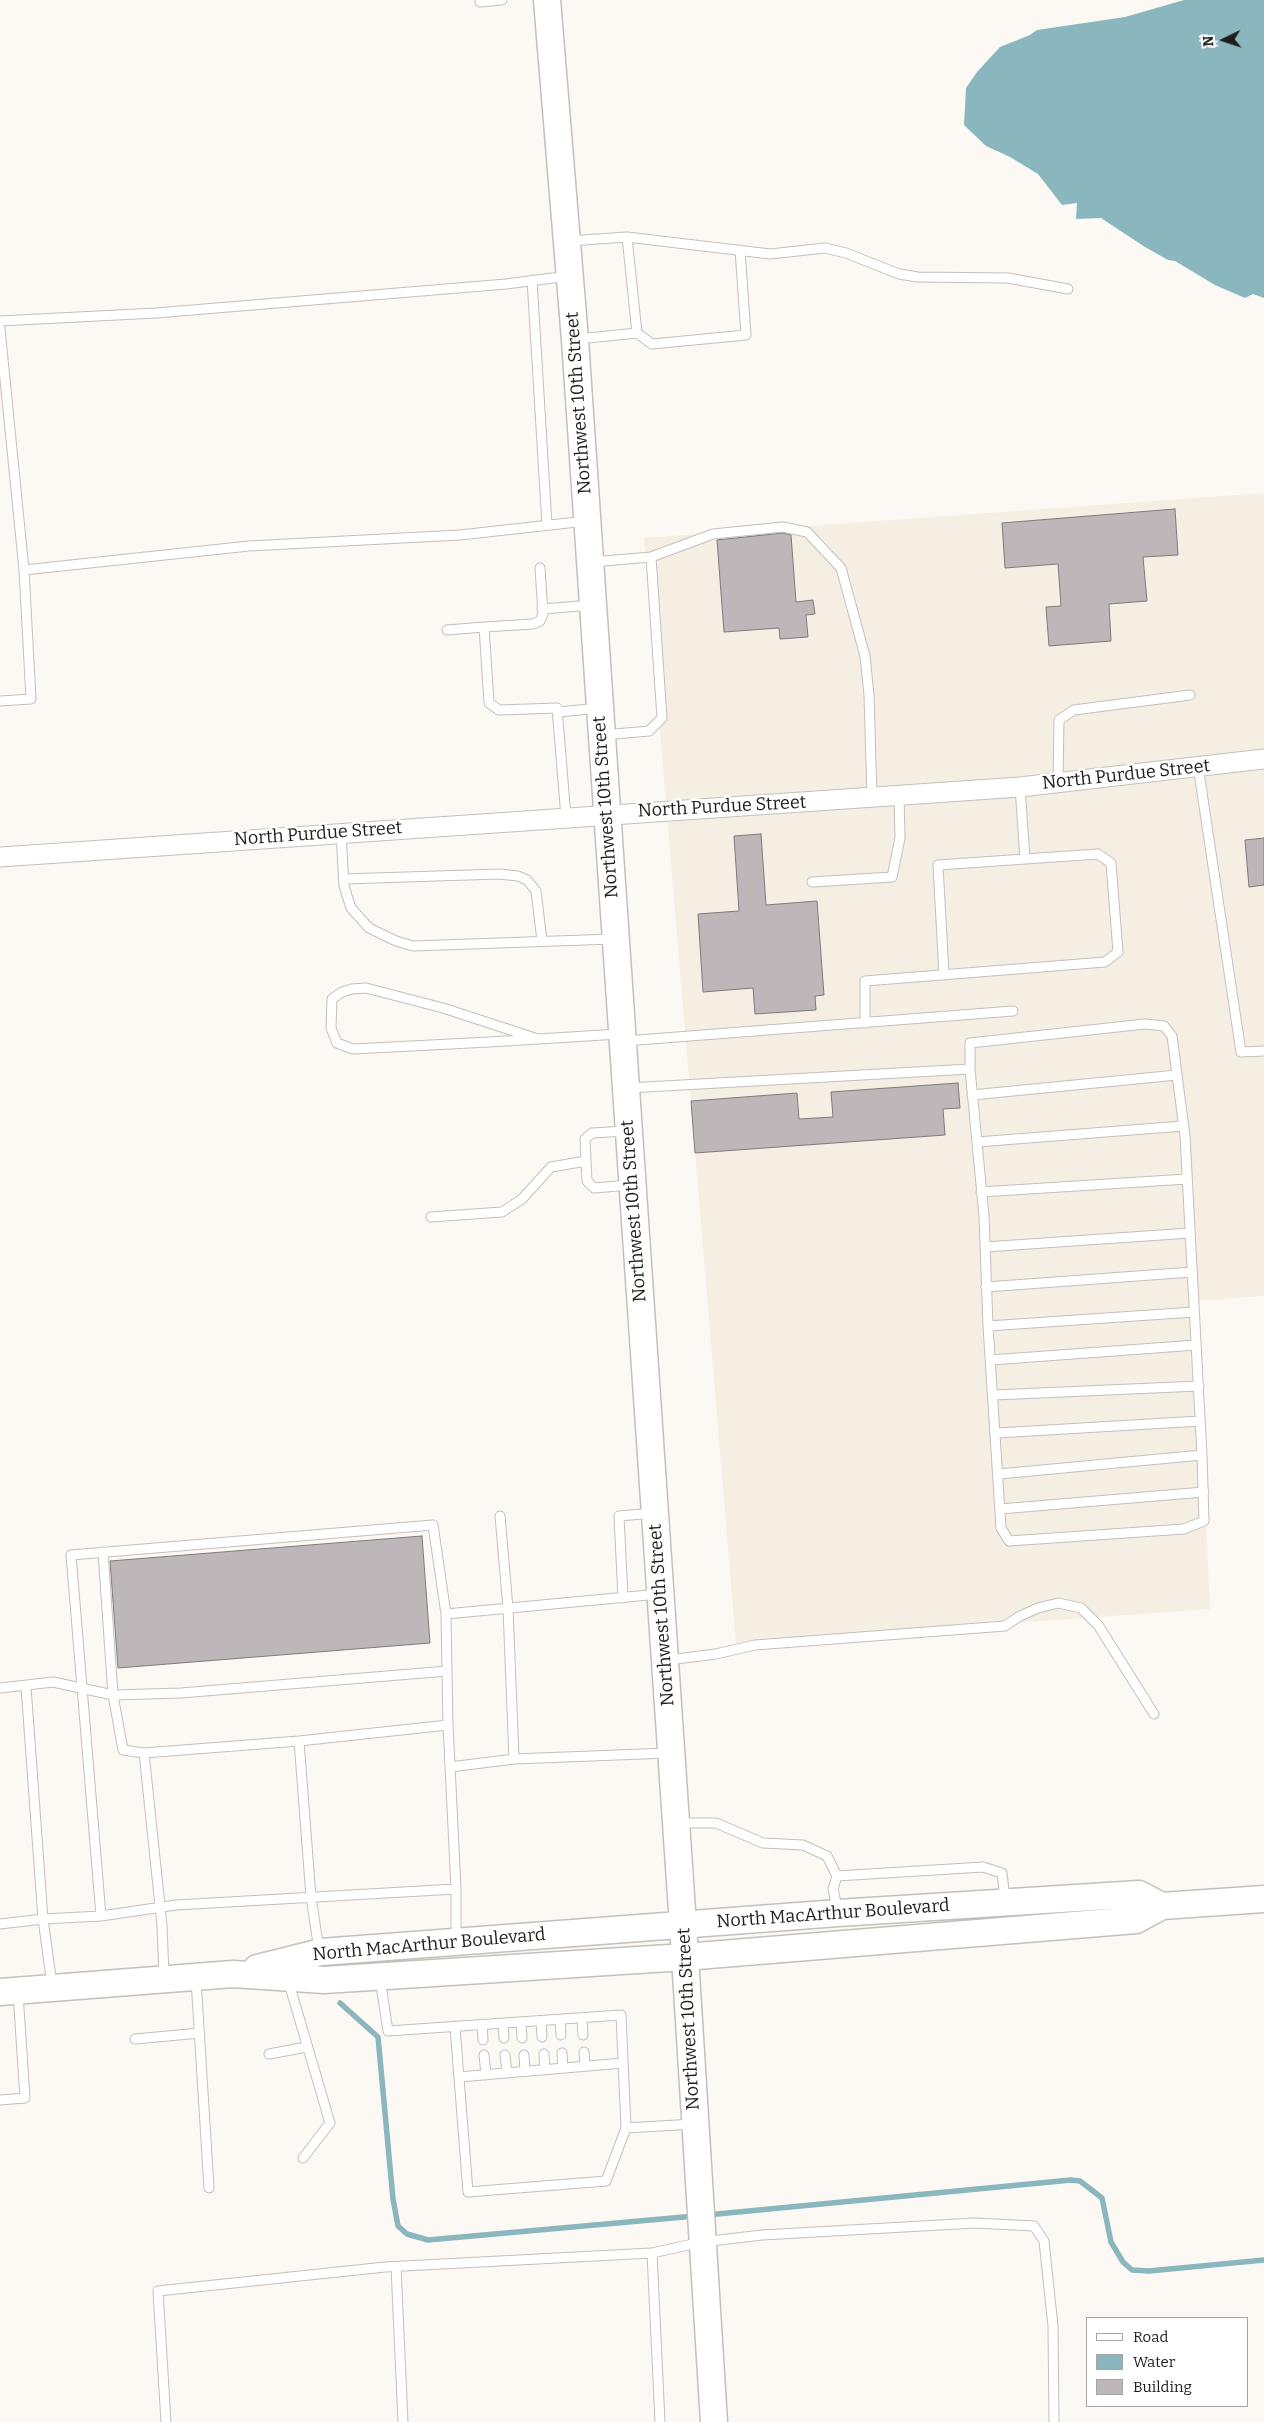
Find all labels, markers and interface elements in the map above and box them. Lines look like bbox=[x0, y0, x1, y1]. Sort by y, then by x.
north arrow bbox=[1199, 15, 1249, 65]
text: N bbox=[1200, 35, 1217, 47]
street label: Northwest 10th Street bbox=[562, 311, 596, 495]
street label: Northwest 10th Street bbox=[589, 715, 623, 899]
street label: North Purdue Street bbox=[1041, 755, 1211, 795]
street label: North Purdue Street bbox=[637, 792, 807, 822]
street label: North Purdue Street bbox=[233, 817, 403, 851]
street label: Northwest 10th Street bbox=[617, 1119, 651, 1303]
street label: Northwest 10th Street bbox=[645, 1523, 679, 1707]
street label: North MacArthur Boulevard bbox=[716, 1895, 950, 1933]
street label: North MacArthur Boulevard bbox=[312, 1924, 546, 1966]
street label: Northwest 10th Street bbox=[673, 1927, 705, 2111]
legend bbox=[1086, 2317, 1249, 2407]
text: Road bbox=[1133, 2328, 1168, 2346]
text: Water bbox=[1133, 2353, 1175, 2371]
text: Building bbox=[1133, 2378, 1192, 2396]

